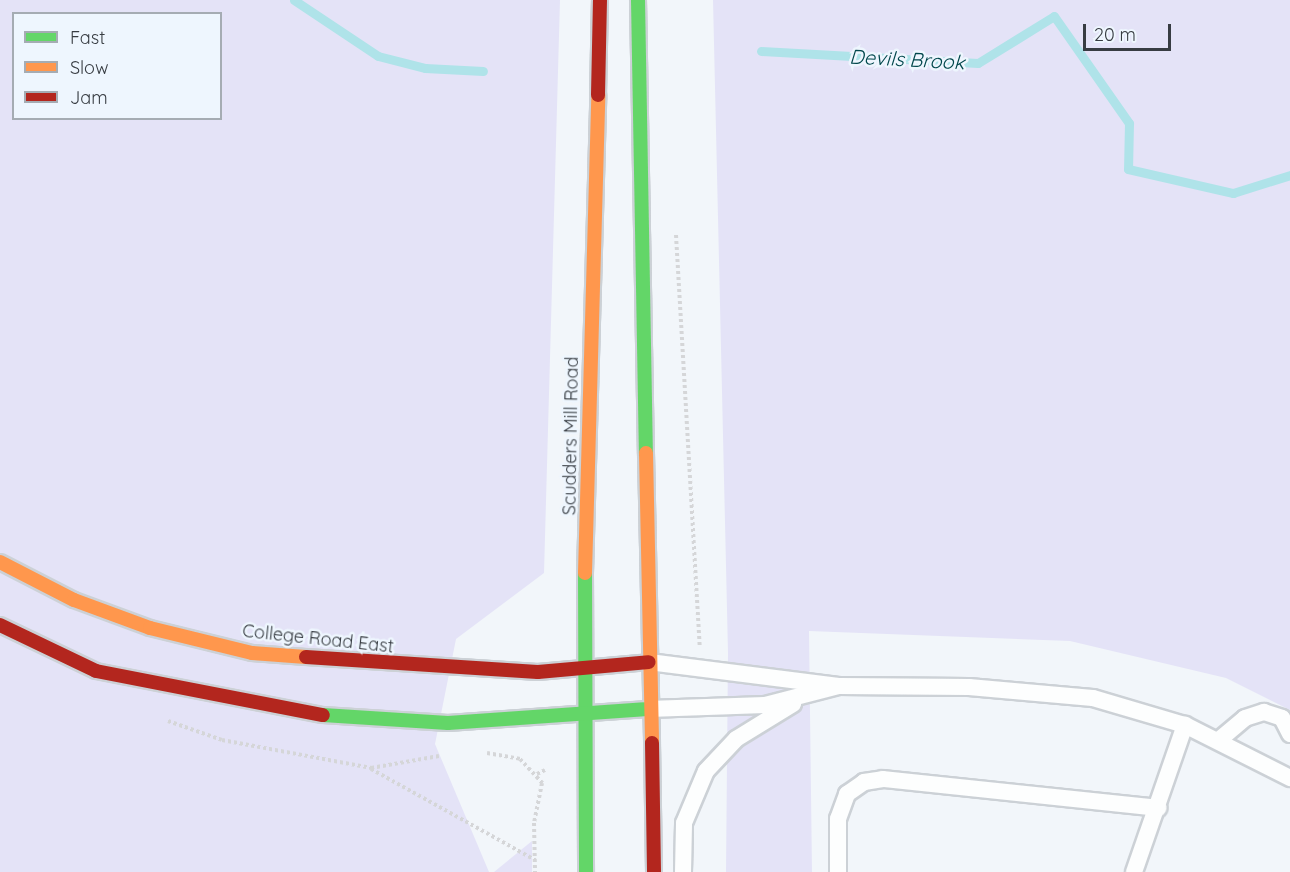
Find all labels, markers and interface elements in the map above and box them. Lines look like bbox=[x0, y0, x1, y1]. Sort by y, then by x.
legend bbox=[12, 12, 222, 120]
scale bar bbox=[1086, 12, 1174, 50]
text: 20 m bbox=[1094, 23, 1136, 46]
text: Fast bbox=[70, 26, 105, 49]
water label: Devils Brook bbox=[849, 44, 965, 74]
text: Slow bbox=[70, 56, 108, 79]
text: Jam bbox=[70, 86, 108, 109]
street label: Scudders Mill Road bbox=[559, 357, 583, 515]
street label: College Road East bbox=[241, 620, 395, 658]

